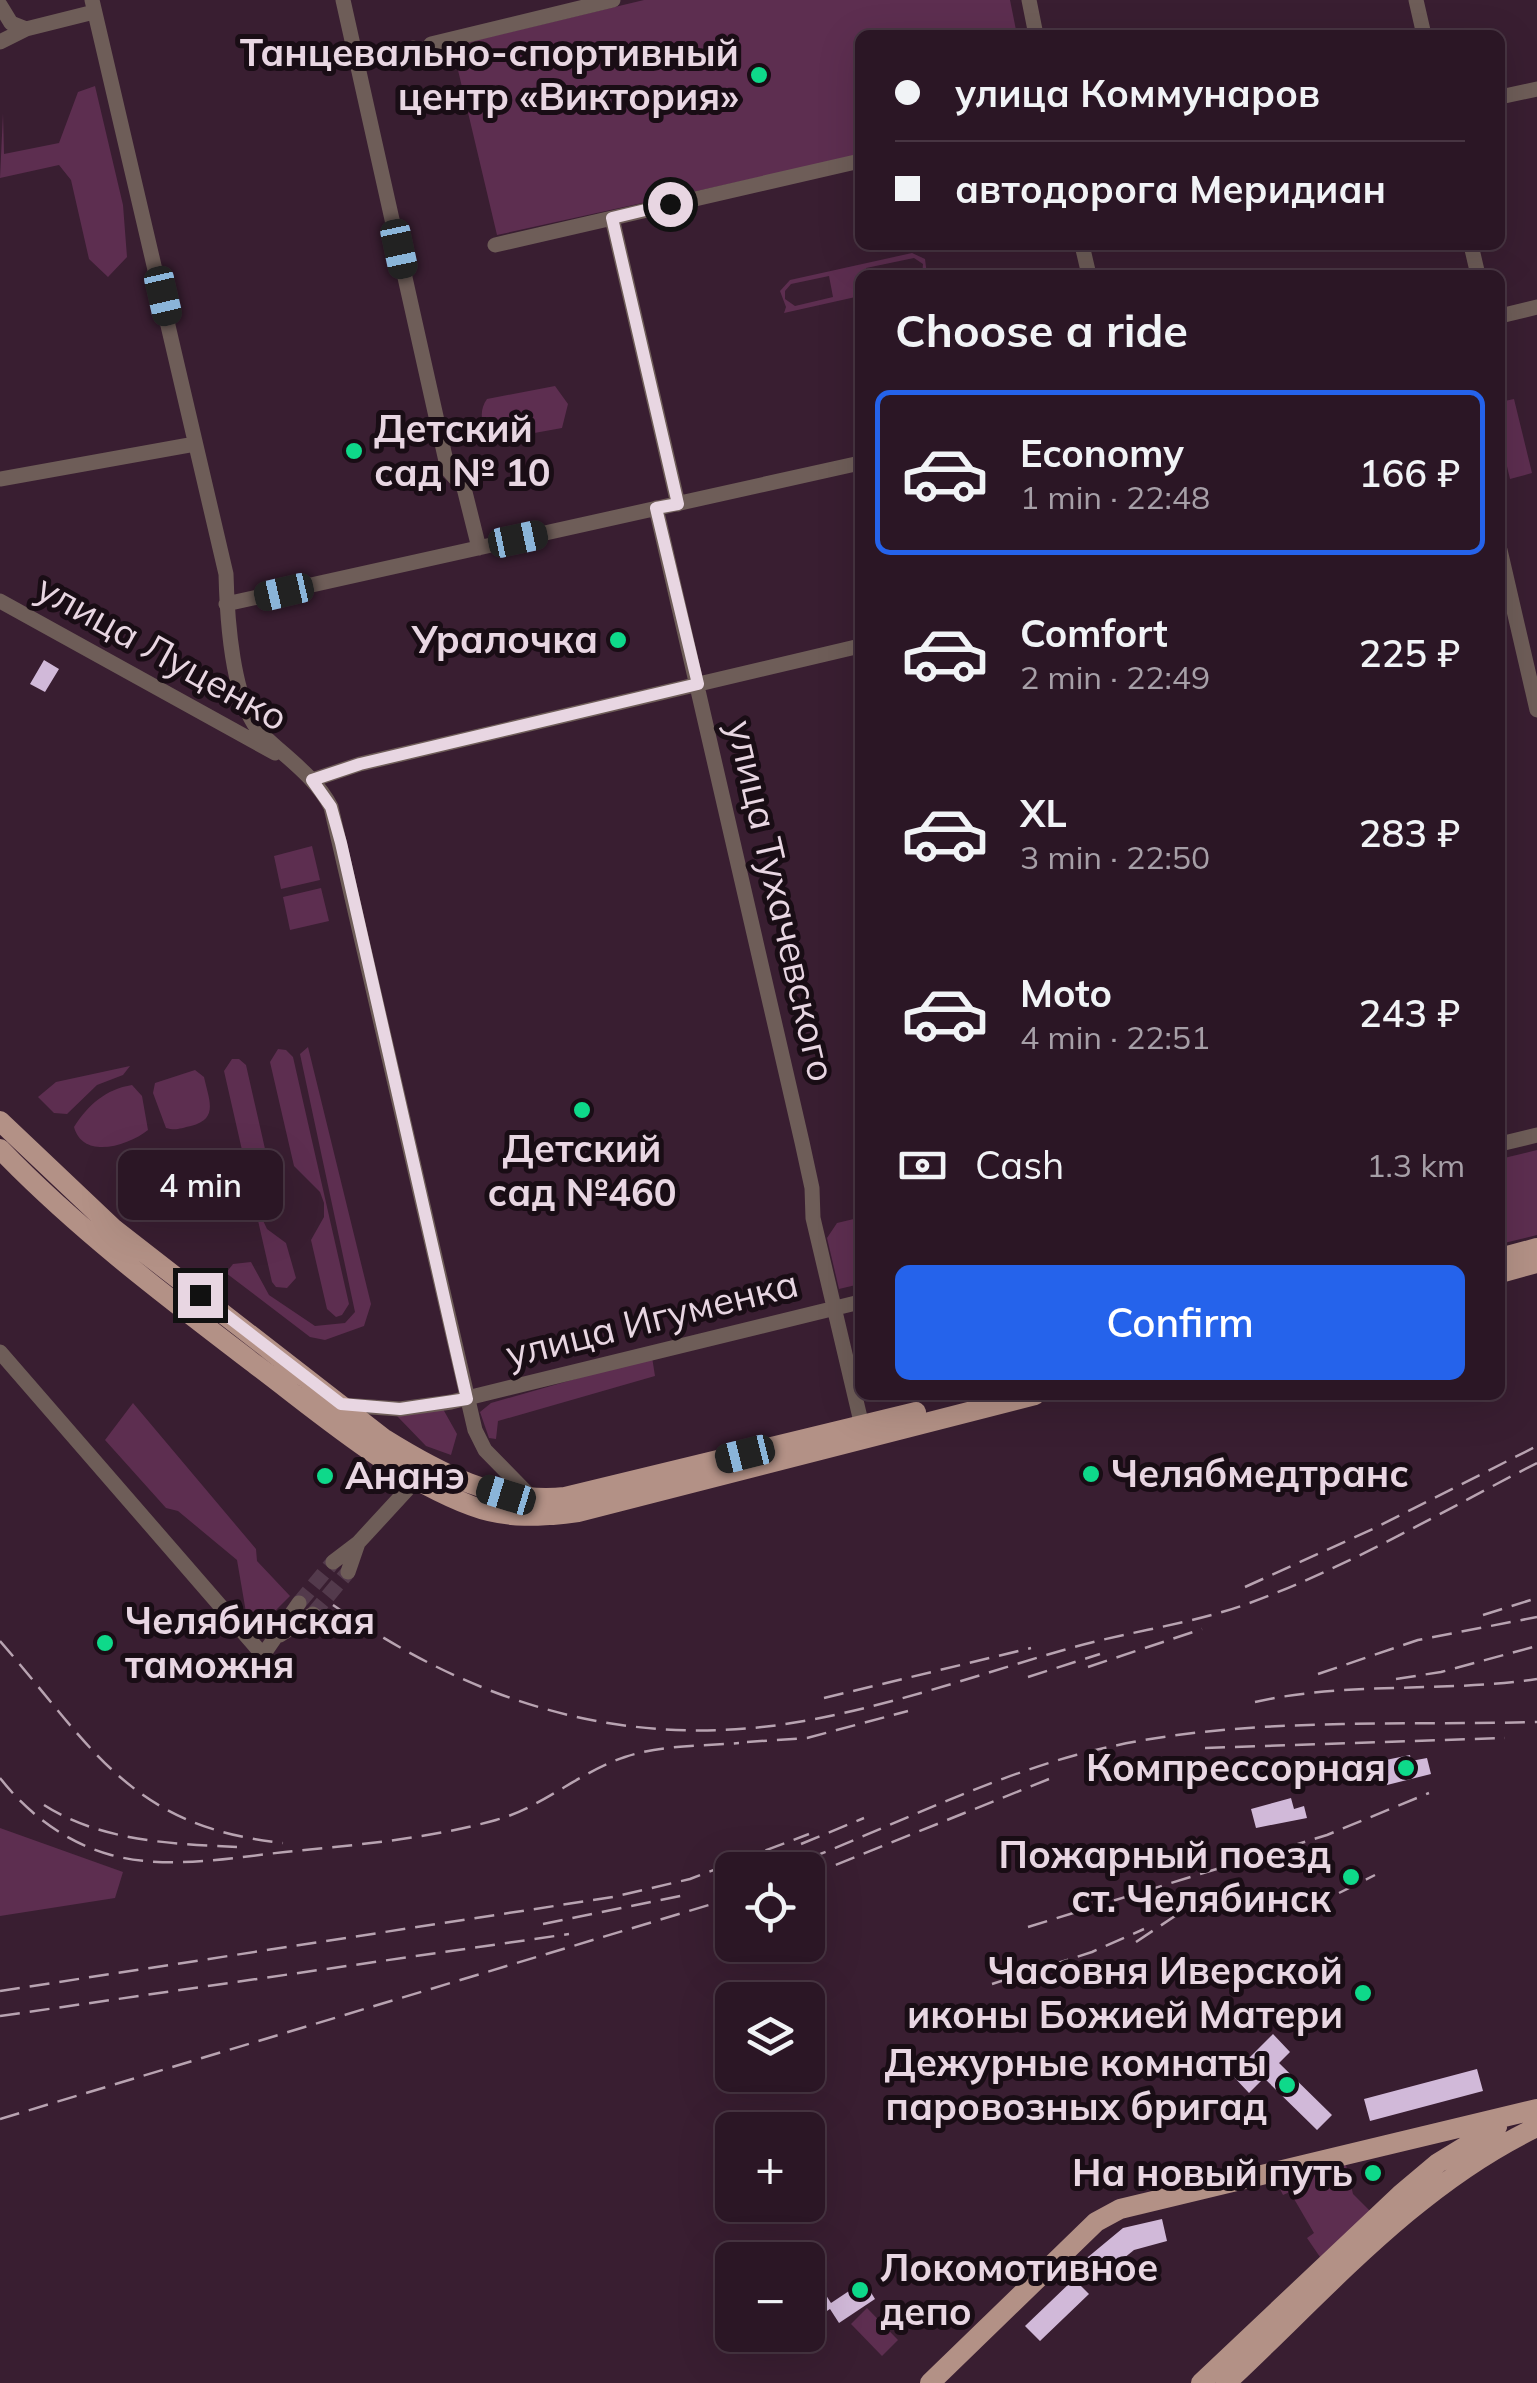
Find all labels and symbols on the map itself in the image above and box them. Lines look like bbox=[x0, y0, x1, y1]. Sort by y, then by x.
place label: Танцевально-спортивный центр «Виктория» bbox=[240, 28, 739, 120]
marker: Танцевально-спортивный центр «Виктория» bbox=[748, 64, 770, 86]
route start bbox=[648, 182, 693, 227]
car bbox=[378, 217, 420, 281]
car bbox=[142, 263, 184, 329]
place label: Детский сад № 10 bbox=[374, 404, 551, 496]
marker: Детский сад № 10 bbox=[343, 440, 365, 462]
car bbox=[486, 518, 550, 560]
street label: улица Луценко bbox=[29, 563, 296, 741]
car bbox=[251, 571, 317, 613]
place label: Уралочка bbox=[411, 615, 598, 663]
marker: Уралочка bbox=[607, 629, 629, 651]
street label: улица Тухачевского bbox=[717, 716, 847, 1086]
marker: Детский сад №460 bbox=[571, 1099, 593, 1121]
place label: Детский сад №460 bbox=[487, 1124, 677, 1216]
callout: 4 min bbox=[118, 1150, 282, 1220]
street label: улица Игуменка bbox=[501, 1259, 803, 1378]
route end bbox=[178, 1273, 223, 1318]
car bbox=[712, 1432, 778, 1476]
place label: Челябмедтранс bbox=[1111, 1449, 1409, 1497]
place label: Ананэ bbox=[345, 1451, 465, 1499]
marker: Челябмедтранс bbox=[1080, 1463, 1102, 1485]
marker: Ананэ bbox=[314, 1465, 336, 1487]
car bbox=[473, 1472, 539, 1518]
place label: Челябинская таможня bbox=[125, 1596, 375, 1688]
marker: Челябинская таможня bbox=[94, 1632, 116, 1654]
place label: Компрессорная bbox=[1086, 1743, 1386, 1791]
marker: Компрессорная bbox=[1395, 1757, 1417, 1779]
place label: Пожарный поезд ст. Челябинск bbox=[999, 1830, 1331, 1922]
marker: Пожарный поезд ст. Челябинск bbox=[1340, 1866, 1362, 1888]
place label: Часовня Иверской иконы Божией Матери bbox=[907, 1946, 1343, 2038]
marker: Часовня Иверской иконы Божией Матери bbox=[1352, 1982, 1374, 2004]
place label: Дежурные комнаты паровозных бригад bbox=[884, 2038, 1267, 2130]
marker: Дежурные комнаты паровозных бригад bbox=[1276, 2074, 1298, 2096]
place label: На новый путь bbox=[1072, 2148, 1353, 2196]
marker: На новый путь bbox=[1362, 2162, 1384, 2184]
place label: Локомотивное депо bbox=[880, 2243, 1158, 2335]
marker: Локомотивное депо bbox=[849, 2279, 871, 2301]

